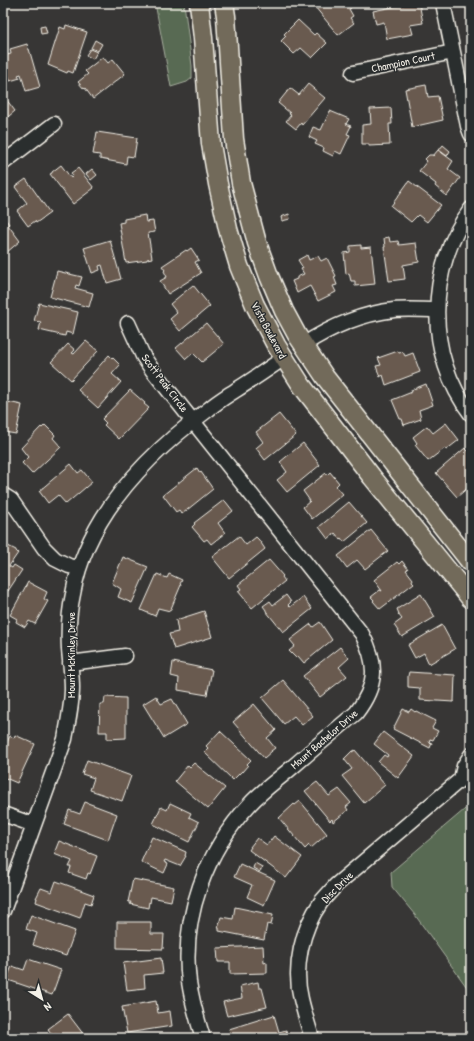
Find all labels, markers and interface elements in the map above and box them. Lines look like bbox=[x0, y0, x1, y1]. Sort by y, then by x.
street label: Champion Court bbox=[370, 48, 436, 76]
street label: Vista Boulevard bbox=[248, 299, 290, 361]
street label: Scott Peak Circle bbox=[139, 351, 192, 415]
street label: Mount McKinley Drive bbox=[64, 611, 78, 698]
street label: Mount Bachelor Drive bbox=[287, 706, 361, 772]
street label: Disc Drive bbox=[318, 868, 356, 906]
north arrow bbox=[22, 979, 62, 1019]
text: N bbox=[41, 1000, 55, 1014]

